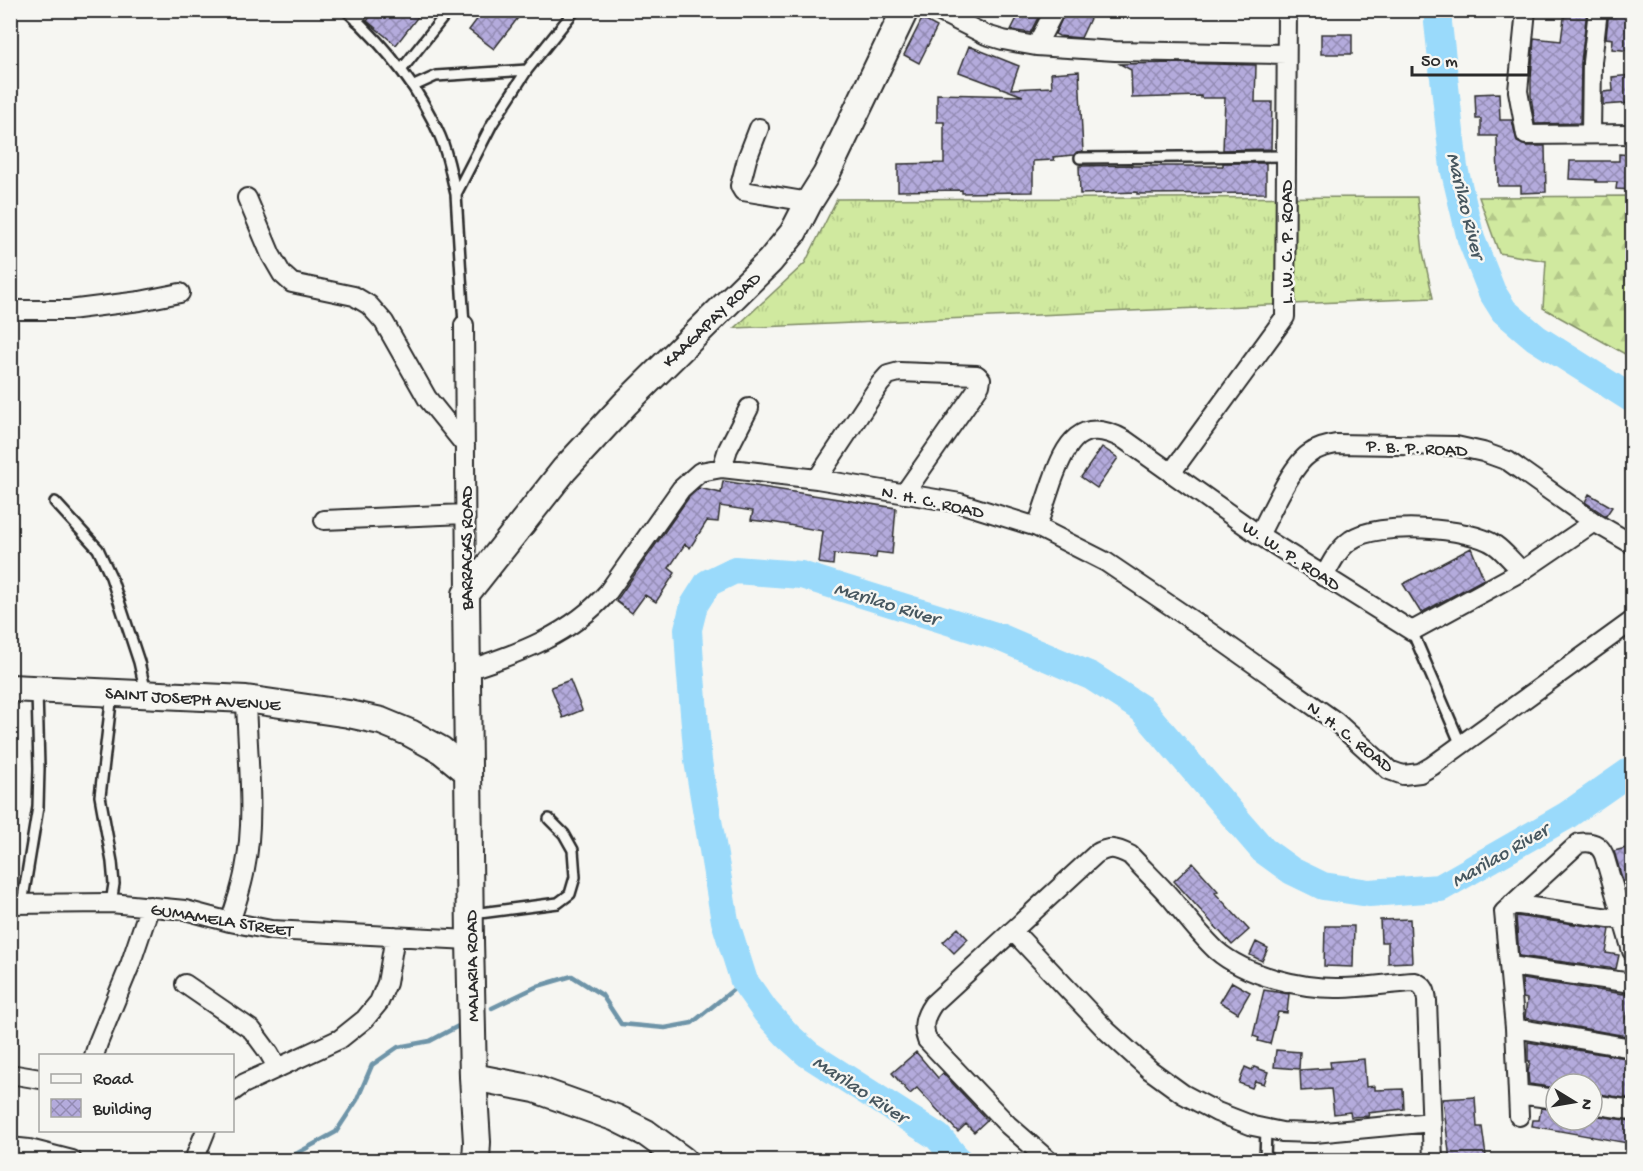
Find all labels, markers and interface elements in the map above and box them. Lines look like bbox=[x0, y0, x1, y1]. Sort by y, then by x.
scale bar bbox=[1412, 39, 1529, 77]
text: 50 m bbox=[1421, 52, 1458, 73]
water label: Marilao River bbox=[1439, 151, 1489, 265]
street label: L. W. C. P. ROAD bbox=[1278, 180, 1299, 304]
street label: KAAGAPAY ROAD bbox=[659, 268, 767, 373]
street label: P. B. P. ROAD bbox=[1365, 436, 1468, 463]
street label: N. H. C. ROAD bbox=[879, 482, 986, 525]
street label: BARRACKS ROAD bbox=[458, 486, 479, 611]
street label: W. W. P. ROAD bbox=[1238, 518, 1344, 597]
water label: Marilao River bbox=[831, 579, 945, 633]
street label: SAINT JOSEPH AVENUE bbox=[104, 684, 282, 717]
street label: N. H. C. ROAD bbox=[1302, 698, 1397, 778]
water label: Marilao River bbox=[1448, 818, 1557, 894]
street label: GUMAMELA STREET bbox=[149, 900, 295, 943]
street label: MALARIA ROAD bbox=[462, 910, 485, 1022]
water label: Marilao River bbox=[808, 1052, 914, 1132]
legend bbox=[39, 1054, 234, 1132]
text: Road bbox=[93, 1070, 134, 1091]
north arrow bbox=[1544, 1072, 1604, 1132]
text: N bbox=[1575, 1097, 1596, 1112]
text: Building bbox=[92, 1100, 152, 1121]

